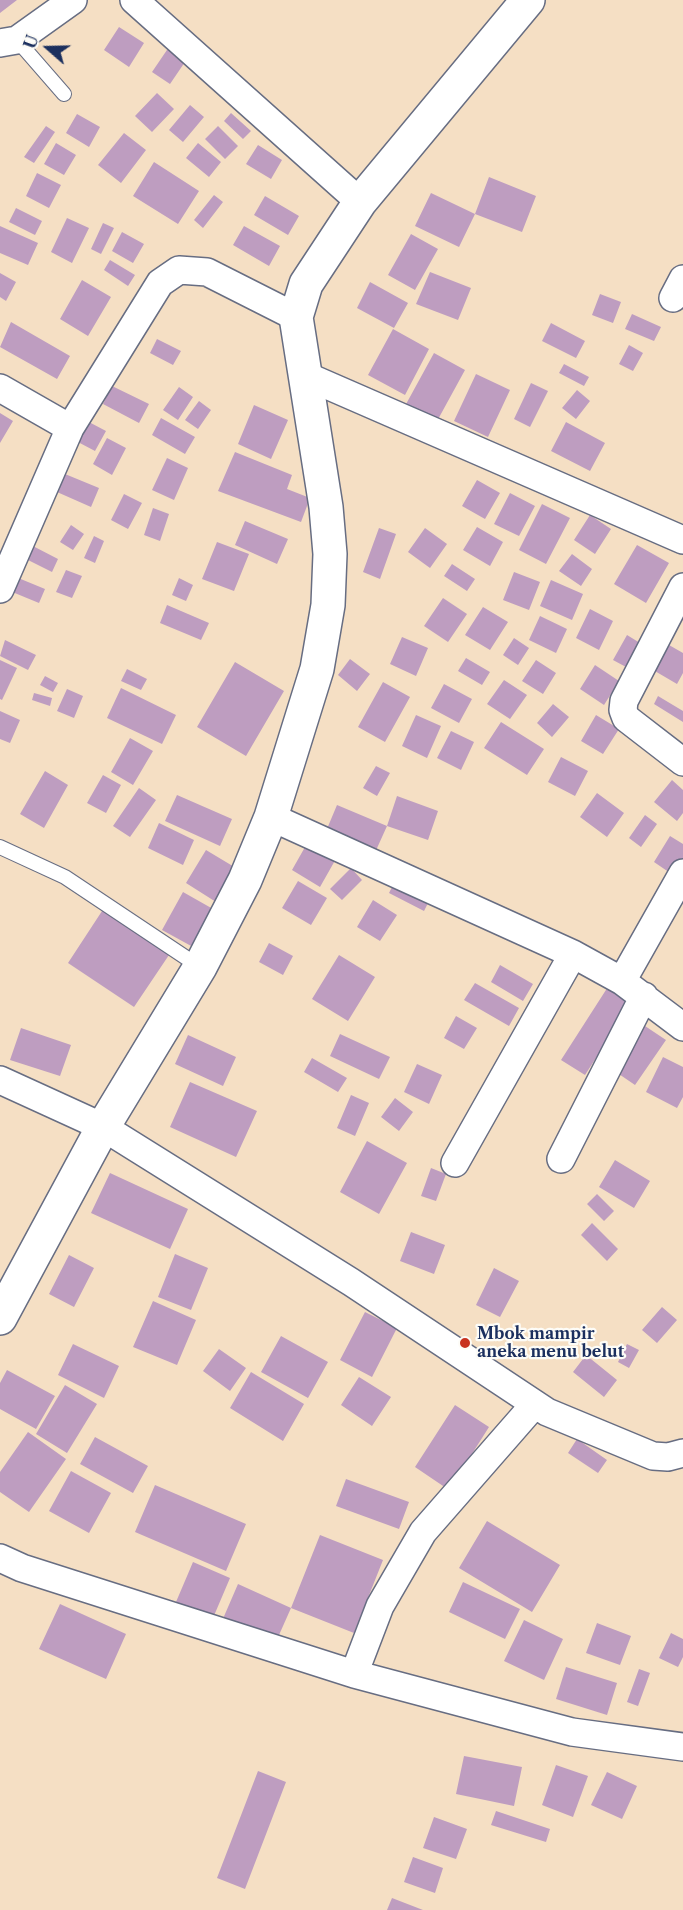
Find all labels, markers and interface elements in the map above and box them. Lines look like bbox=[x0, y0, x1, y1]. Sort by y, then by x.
north arrow bbox=[18, 18, 78, 78]
text: U bbox=[19, 32, 43, 51]
place label: Mbok mampir aneka menu belut bbox=[477, 1324, 624, 1362]
marker: Mbok mampir aneka menu belut bbox=[458, 1336, 472, 1350]

